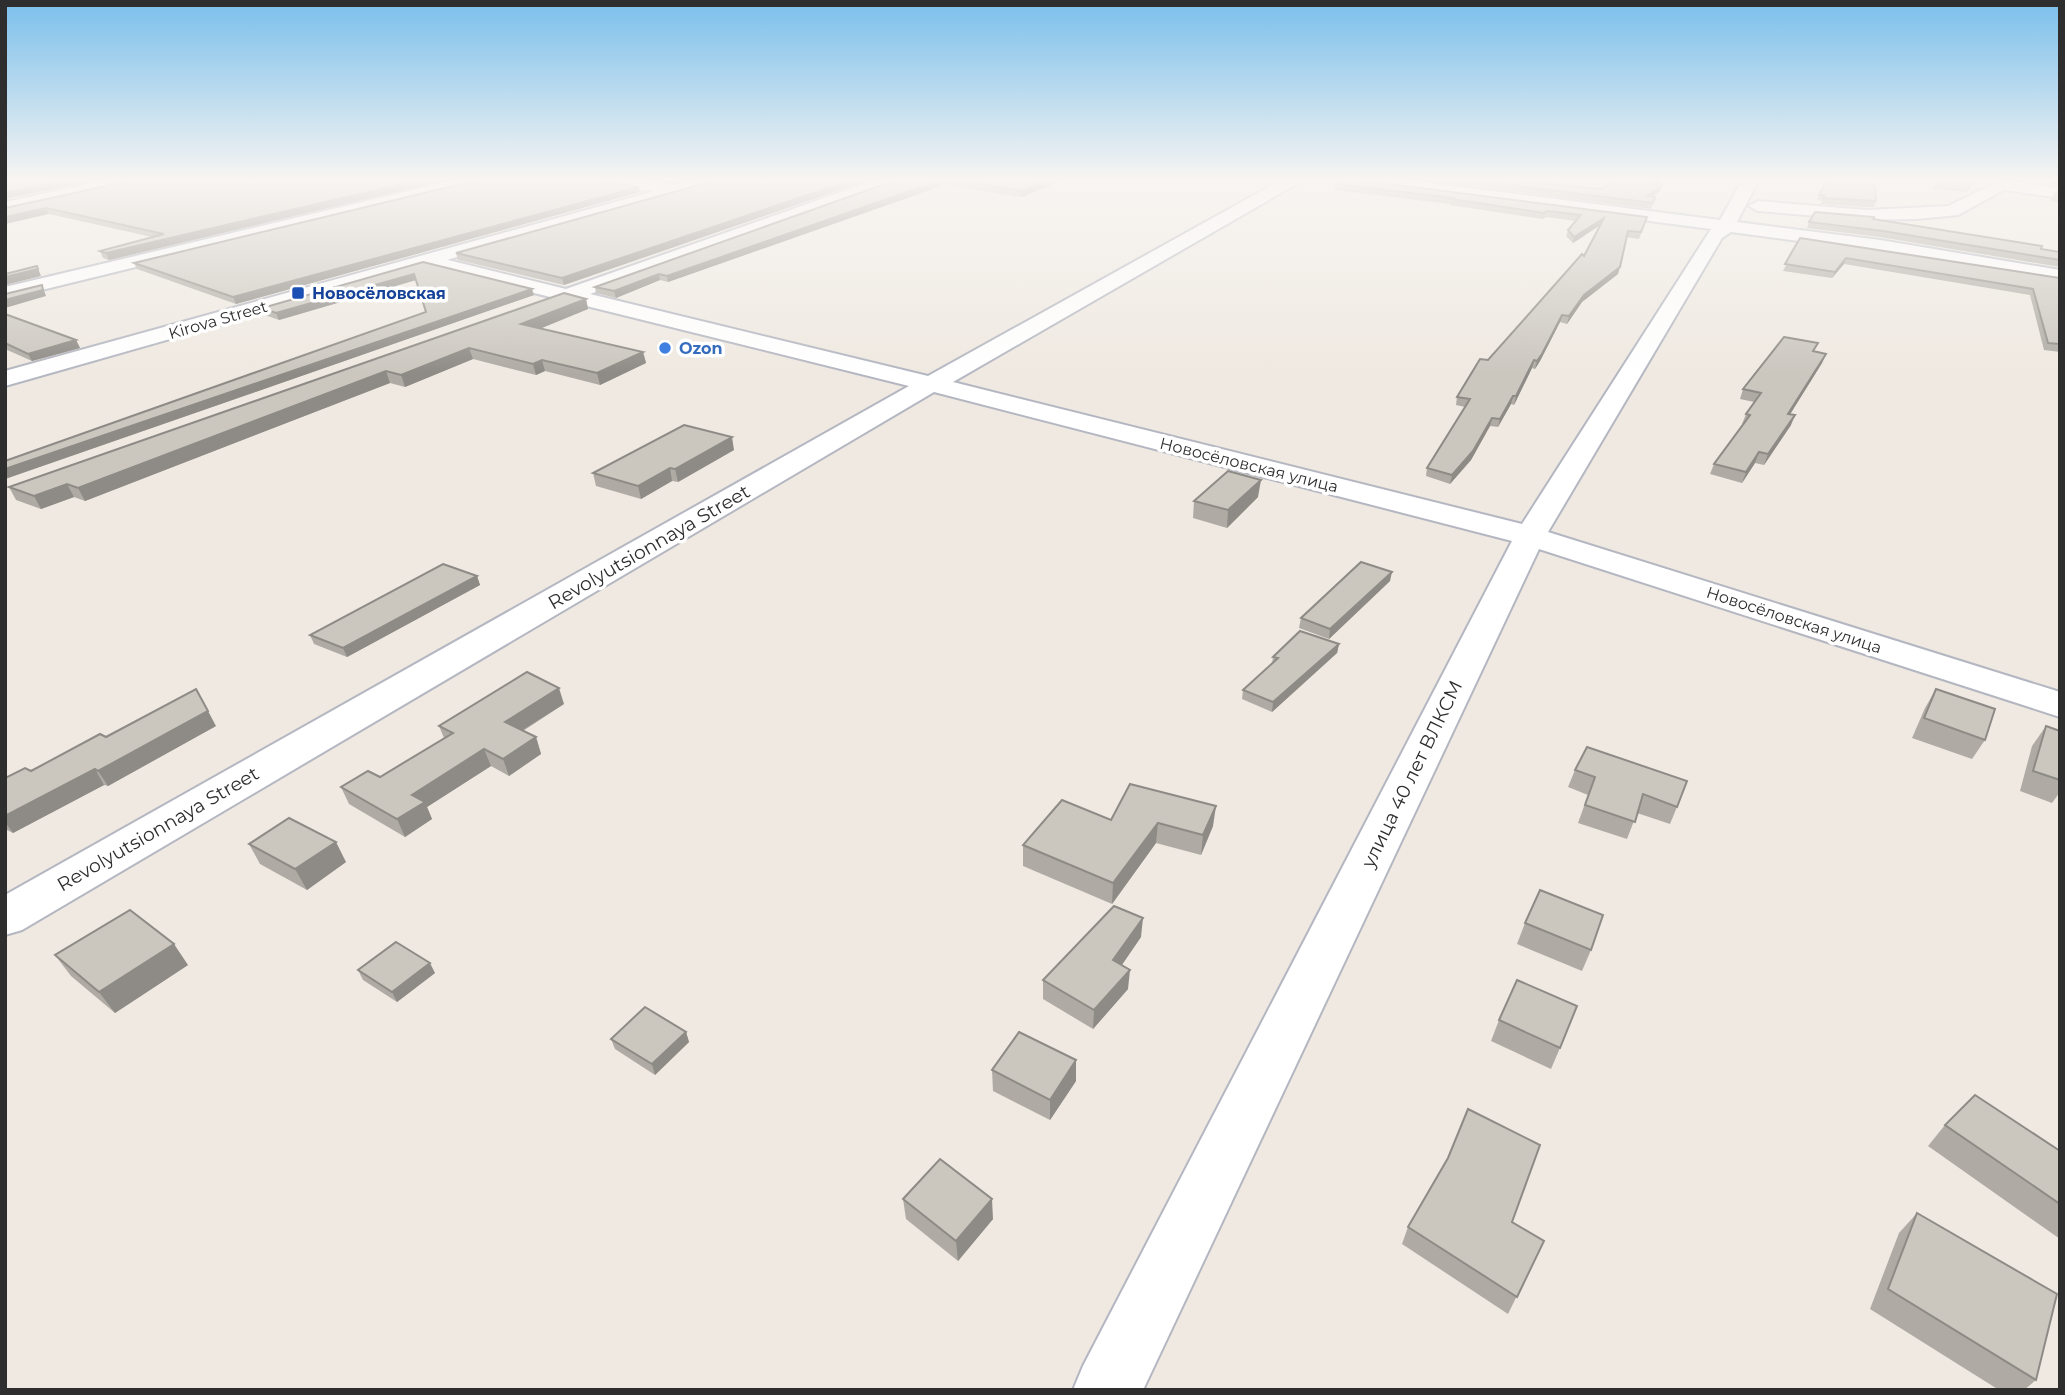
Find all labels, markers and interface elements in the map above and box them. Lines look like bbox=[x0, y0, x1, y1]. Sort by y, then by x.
place label: Новосёловская bbox=[312, 284, 446, 303]
marker: Новосёловская bbox=[290, 285, 306, 301]
street label: Kirova Street bbox=[166, 297, 270, 343]
place label: Ozon bbox=[679, 339, 723, 358]
marker: Ozon bbox=[657, 340, 673, 356]
street label: Новосёловская улица bbox=[1158, 434, 1340, 496]
street label: Revolyutsionnaya Street bbox=[544, 480, 754, 614]
street label: Новосёловская улица bbox=[1704, 583, 1884, 657]
street label: улица 40 лет ВЛКСМ bbox=[1356, 677, 1467, 872]
street label: Revolyutsionnaya Street bbox=[53, 762, 263, 896]

